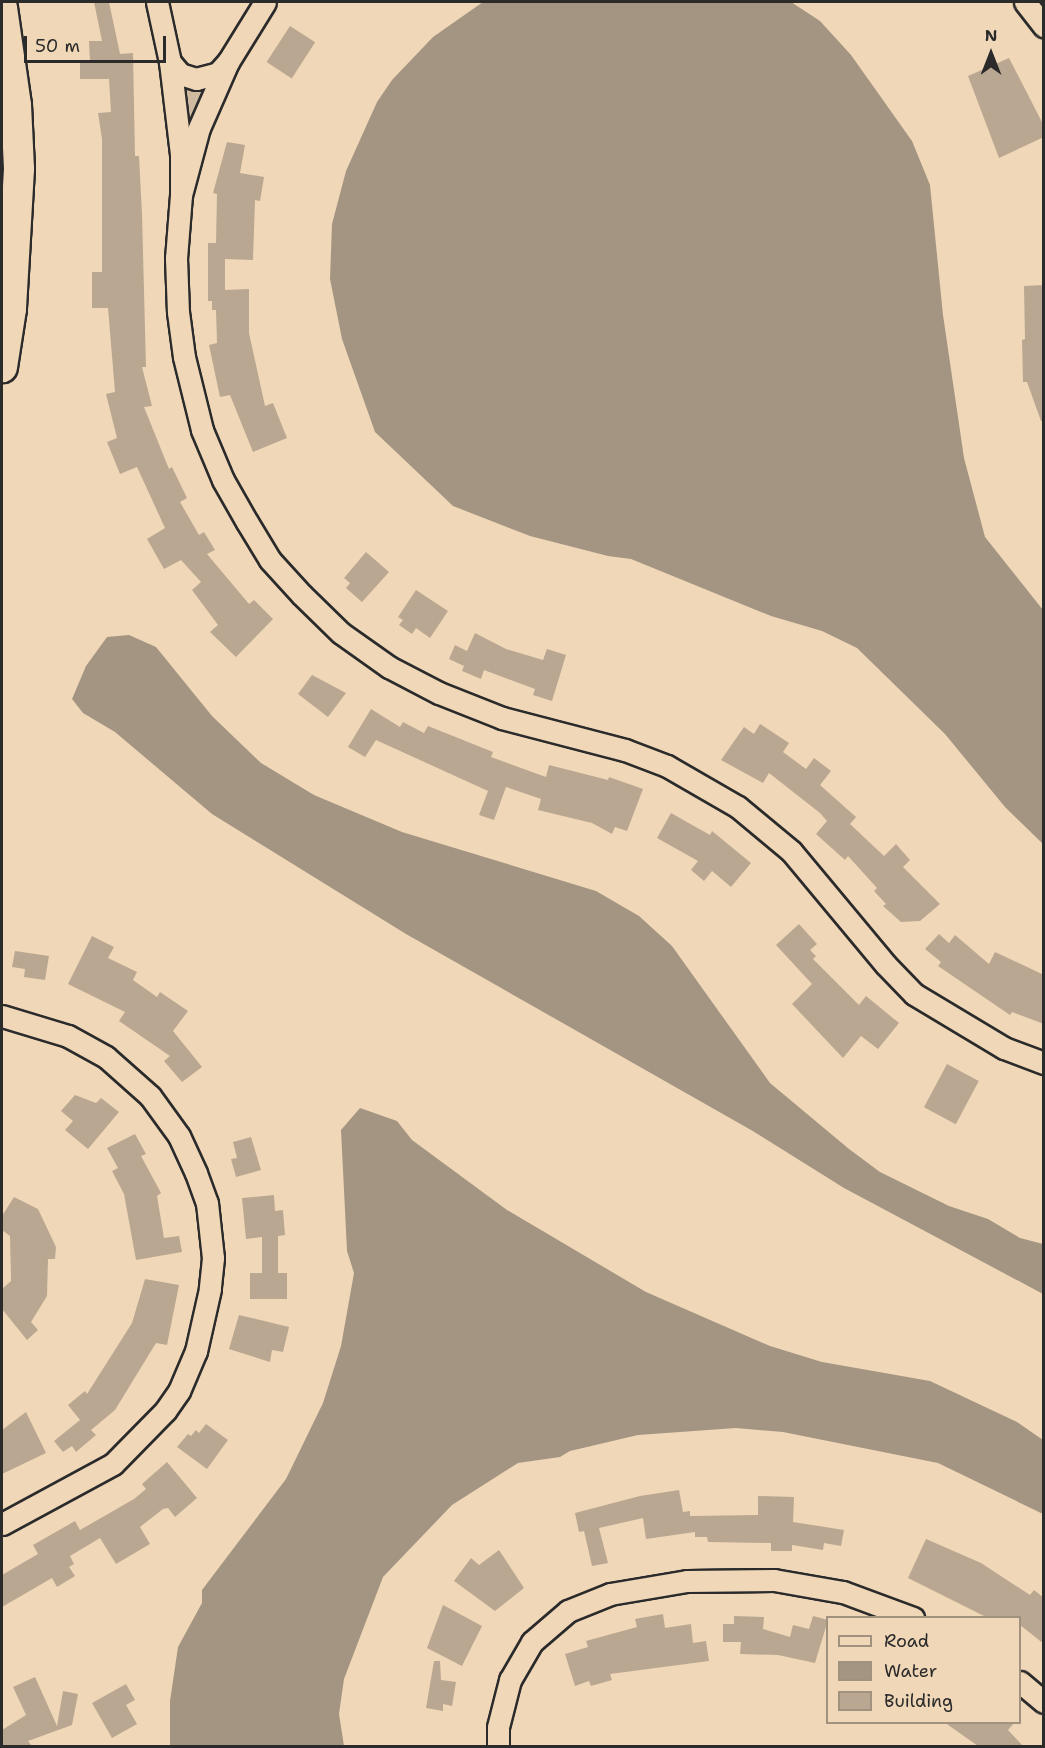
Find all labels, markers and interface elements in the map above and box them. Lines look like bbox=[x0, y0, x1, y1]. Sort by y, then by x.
scale bar bbox=[27, 24, 170, 62]
north arrow bbox=[961, 24, 1021, 84]
text: N bbox=[985, 25, 997, 46]
text: 50 m bbox=[35, 34, 80, 58]
legend bbox=[826, 1616, 1021, 1724]
text: Road bbox=[884, 1629, 929, 1653]
text: Water bbox=[884, 1659, 937, 1683]
text: Building bbox=[884, 1689, 953, 1713]

